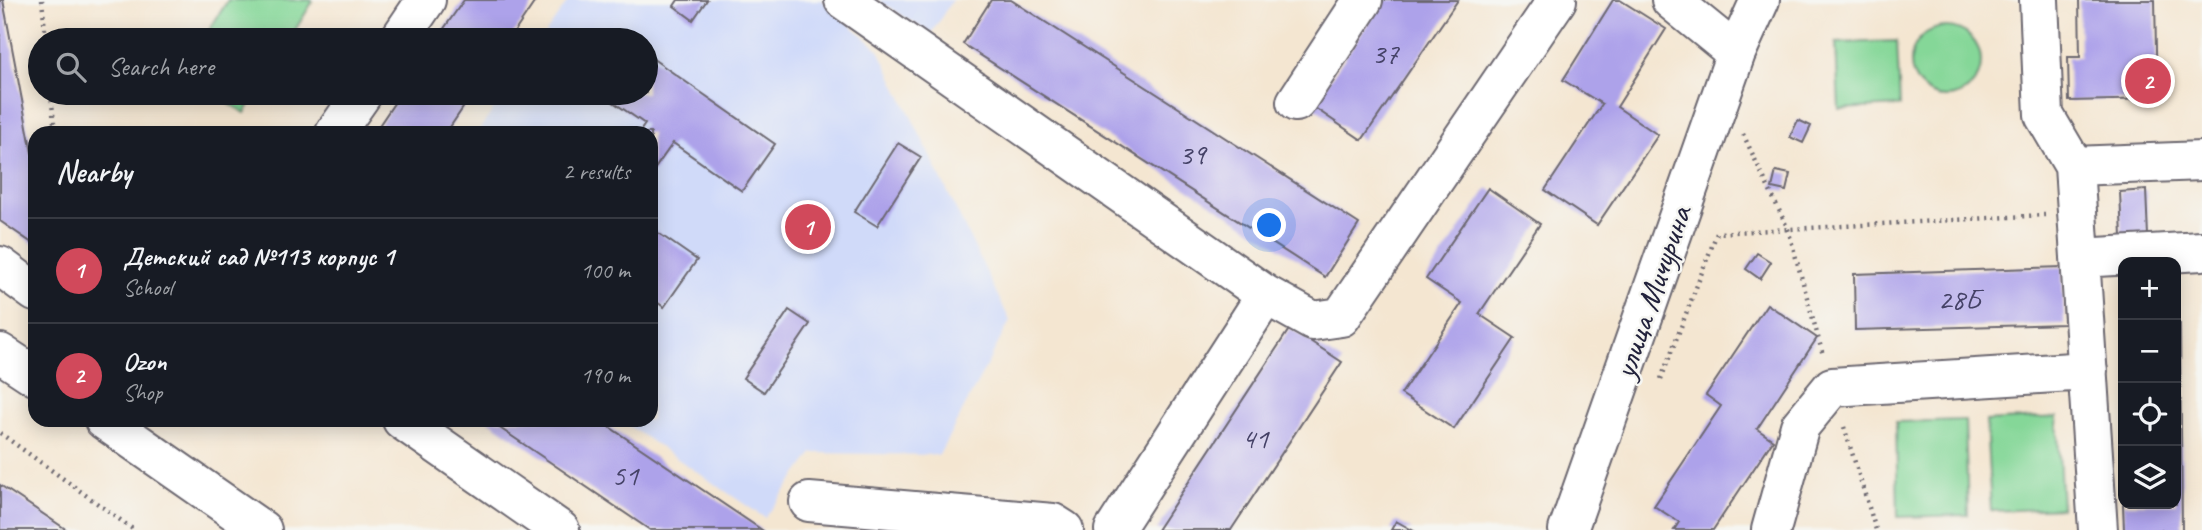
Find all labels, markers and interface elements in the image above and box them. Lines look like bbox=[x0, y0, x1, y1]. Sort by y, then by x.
search box bbox=[28, 28, 658, 105]
house number: 37 bbox=[1372, 34, 1400, 72]
icon: search bbox=[52, 48, 90, 86]
text: Search here bbox=[108, 50, 214, 83]
pin: 2 bbox=[2125, 55, 2171, 107]
house number: 39 bbox=[1179, 135, 1208, 173]
text: Nearby bbox=[56, 153, 132, 191]
text: 2 results bbox=[563, 157, 630, 186]
street label: улица Мичурина bbox=[1602, 198, 1702, 386]
pin: 1 bbox=[785, 201, 831, 253]
your location bbox=[1252, 208, 1286, 242]
text: Детский сад №113 корпус 1 bbox=[123, 240, 394, 273]
text: 1 bbox=[74, 256, 84, 285]
text: 100 m bbox=[581, 256, 630, 285]
map controls bbox=[2118, 257, 2181, 509]
button: + bbox=[2118, 257, 2181, 320]
text: School bbox=[123, 273, 172, 302]
house number: 28Б bbox=[1938, 280, 1985, 318]
button: − bbox=[2118, 320, 2181, 383]
text: Ozon bbox=[123, 345, 166, 378]
text: 2 bbox=[74, 361, 84, 390]
text: 190 m bbox=[581, 361, 630, 390]
text: Shop bbox=[123, 378, 162, 407]
button: locate bbox=[2118, 383, 2181, 446]
house number: 41 bbox=[1242, 419, 1270, 457]
button: layers bbox=[2118, 446, 2181, 509]
house number: 51 bbox=[612, 456, 640, 494]

